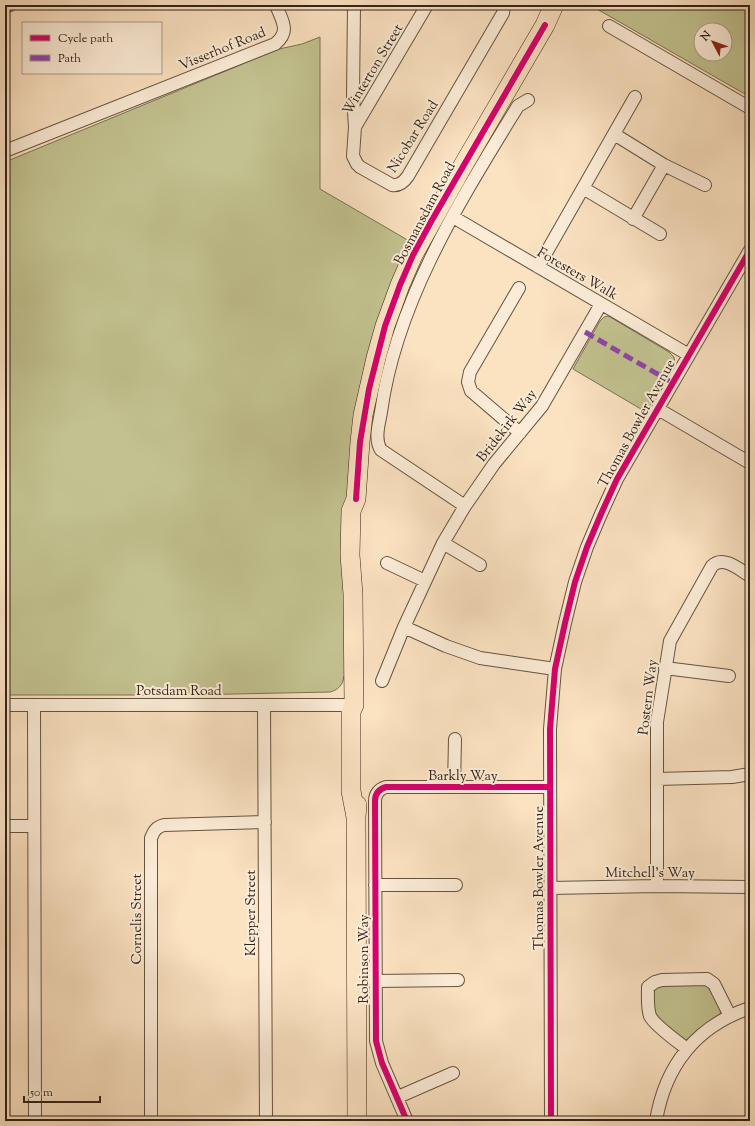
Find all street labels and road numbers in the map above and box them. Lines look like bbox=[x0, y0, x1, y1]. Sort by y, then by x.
street label: Winterton Street bbox=[339, 20, 409, 119]
street label: Visserhof Road bbox=[176, 23, 269, 76]
street label: Nicobar Road bbox=[383, 97, 444, 177]
street label: Bosmansdam Road bbox=[390, 159, 461, 269]
street label: Foresters Walk bbox=[533, 243, 621, 306]
street label: Thomas Bowler Avenue bbox=[594, 356, 681, 492]
street label: Bridekirk Way bbox=[473, 386, 542, 467]
street label: Postern Way bbox=[634, 658, 664, 736]
street label: Potsdam Road bbox=[136, 682, 222, 702]
street label: Barkly Way bbox=[428, 767, 498, 787]
street label: Thomas Bowler Avenue bbox=[530, 806, 550, 950]
street label: Mitchell's Way bbox=[605, 864, 695, 884]
street label: Klepper Street bbox=[242, 869, 262, 956]
street label: Cornelis Street bbox=[128, 873, 148, 964]
street label: Robinson Way bbox=[355, 914, 375, 1004]

